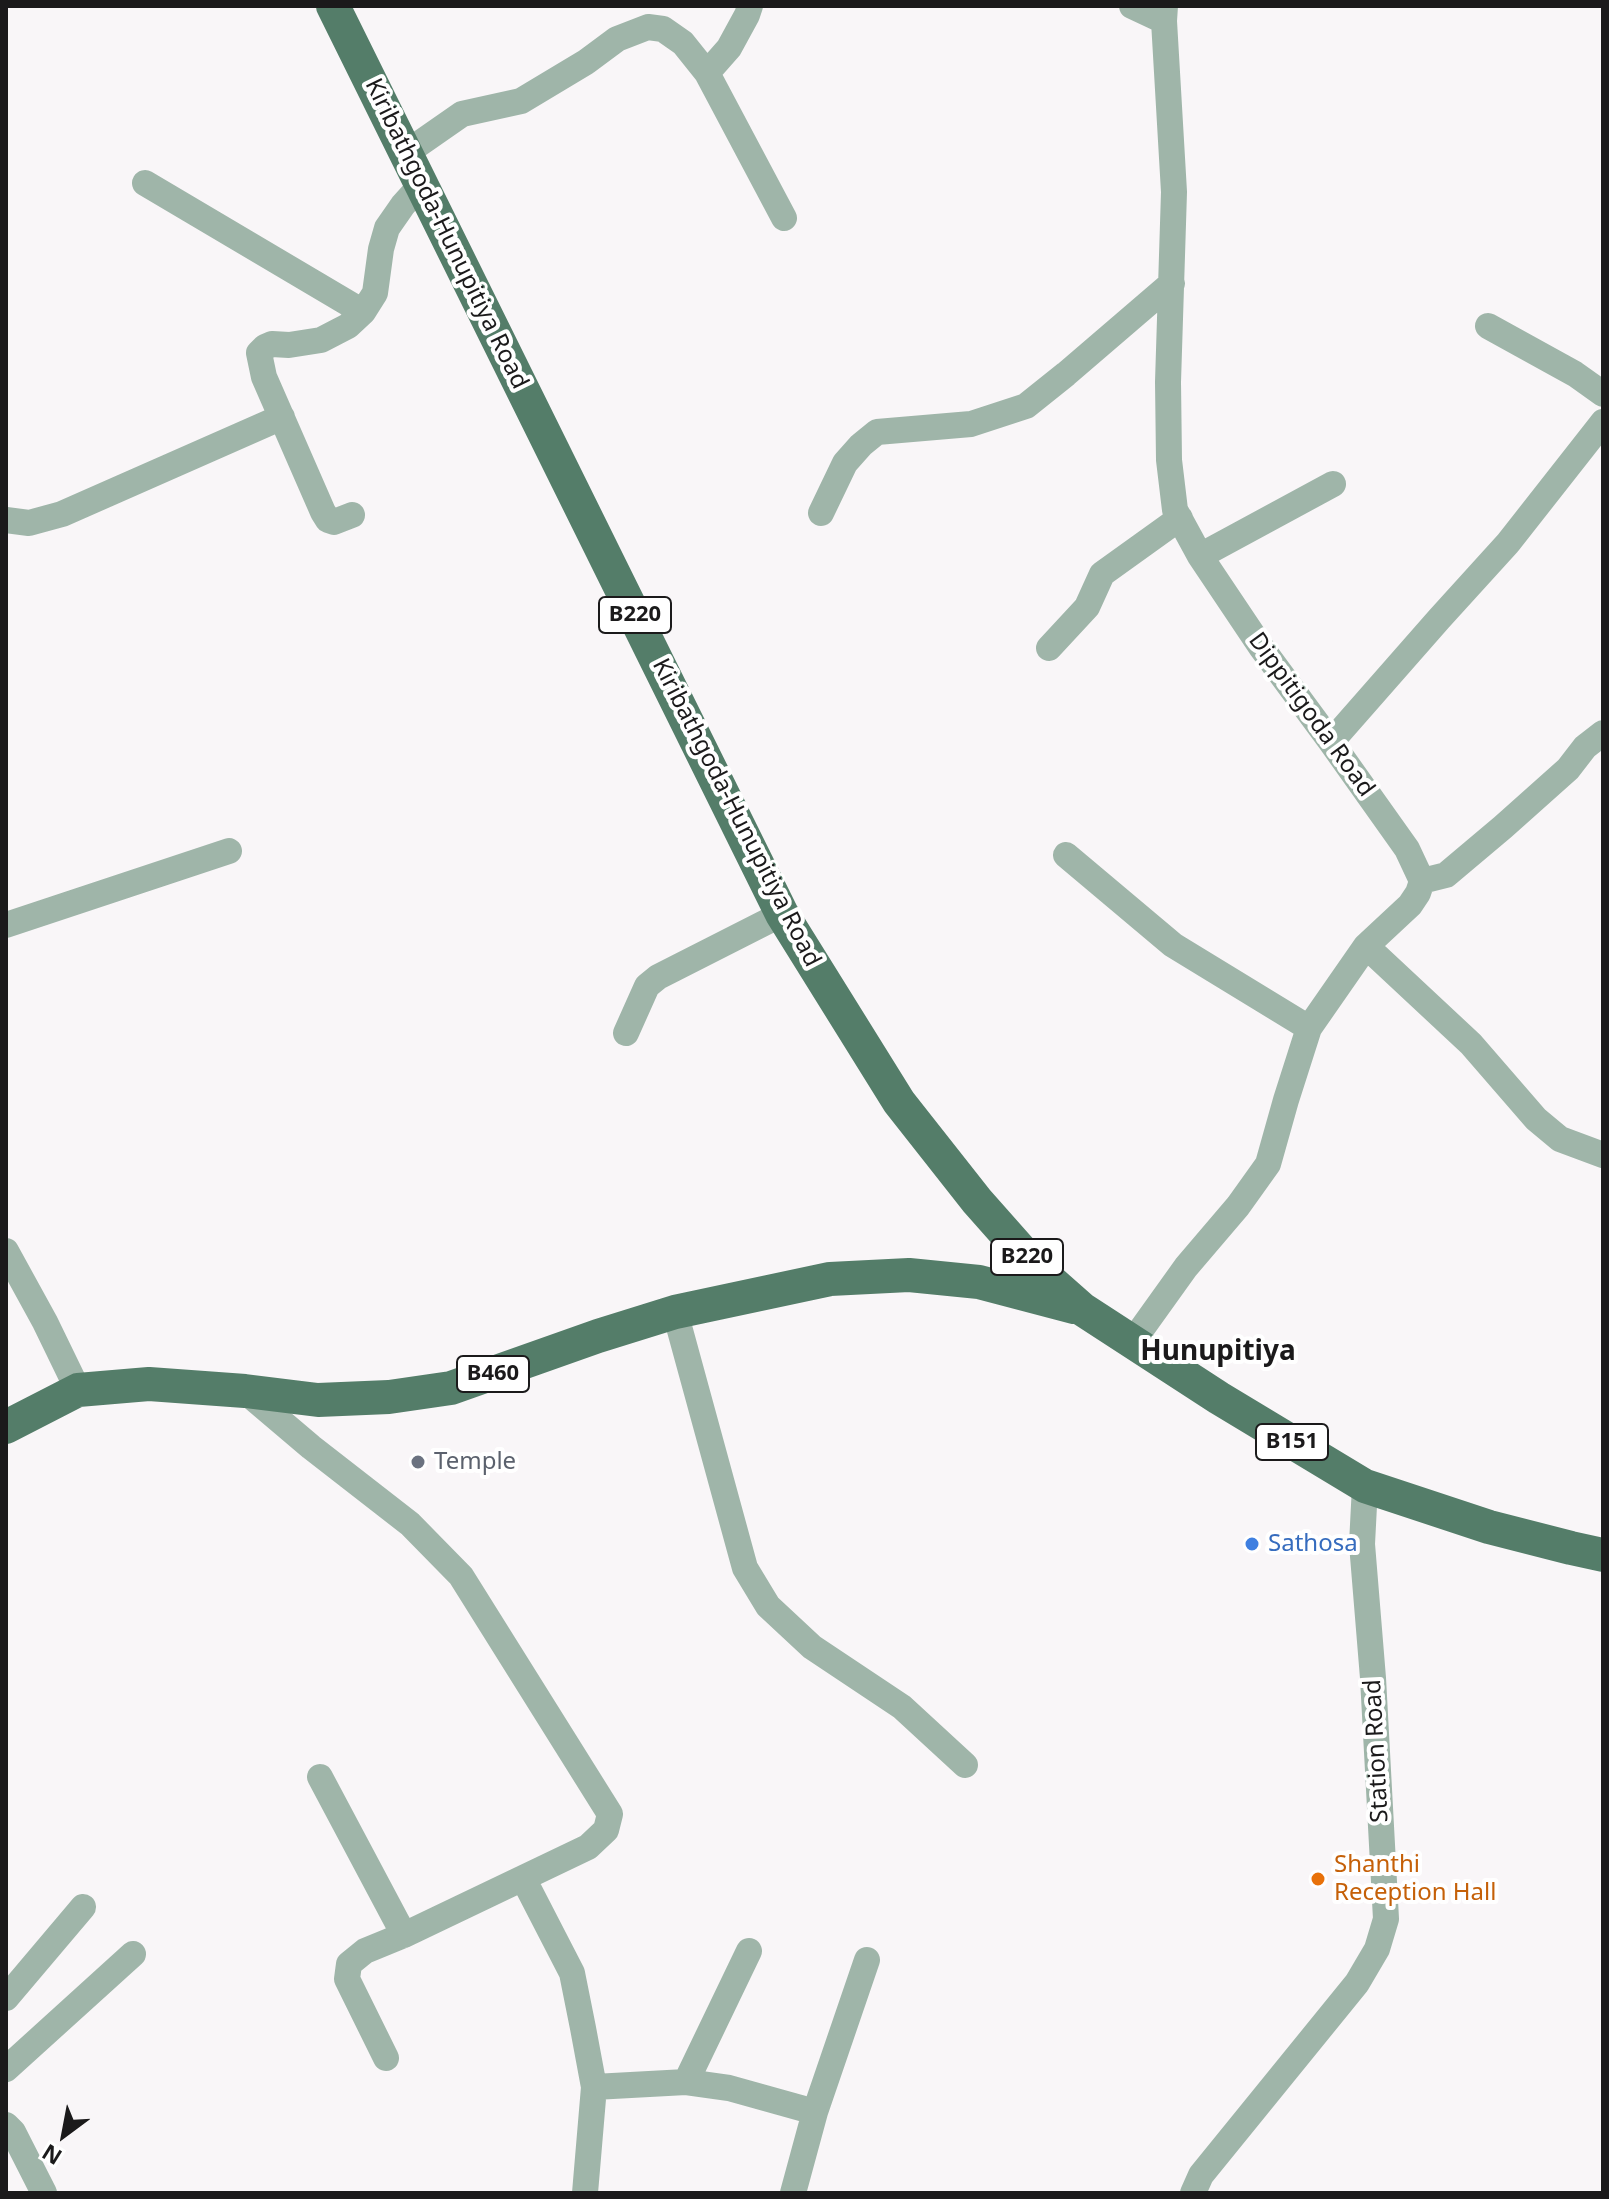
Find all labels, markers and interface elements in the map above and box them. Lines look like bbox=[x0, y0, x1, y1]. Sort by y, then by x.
street label: Kiribathgoda-Hunupitiya Road bbox=[358, 74, 534, 394]
road number: B220 bbox=[599, 597, 671, 633]
street label: Dippitigoda Road bbox=[1242, 627, 1380, 803]
street label: Kiribathgoda-Hunupitiya Road bbox=[646, 654, 826, 972]
road number: B220 bbox=[991, 1239, 1063, 1275]
district label: Hunupitiya bbox=[1140, 1335, 1296, 1369]
road number: B460 bbox=[457, 1356, 529, 1392]
road number: B151 bbox=[1256, 1424, 1328, 1460]
place label: Temple bbox=[434, 1448, 516, 1476]
marker: Temple bbox=[409, 1453, 427, 1471]
place label: Sathosa bbox=[1268, 1530, 1358, 1558]
marker: Sathosa bbox=[1243, 1535, 1261, 1553]
street label: Station Road bbox=[1359, 1679, 1395, 1823]
place label: Shanthi Reception Hall bbox=[1334, 1851, 1496, 1907]
marker: Shanthi Reception Hall bbox=[1309, 1870, 1327, 1888]
north arrow bbox=[24, 2095, 104, 2175]
text: N bbox=[36, 2138, 67, 2173]

